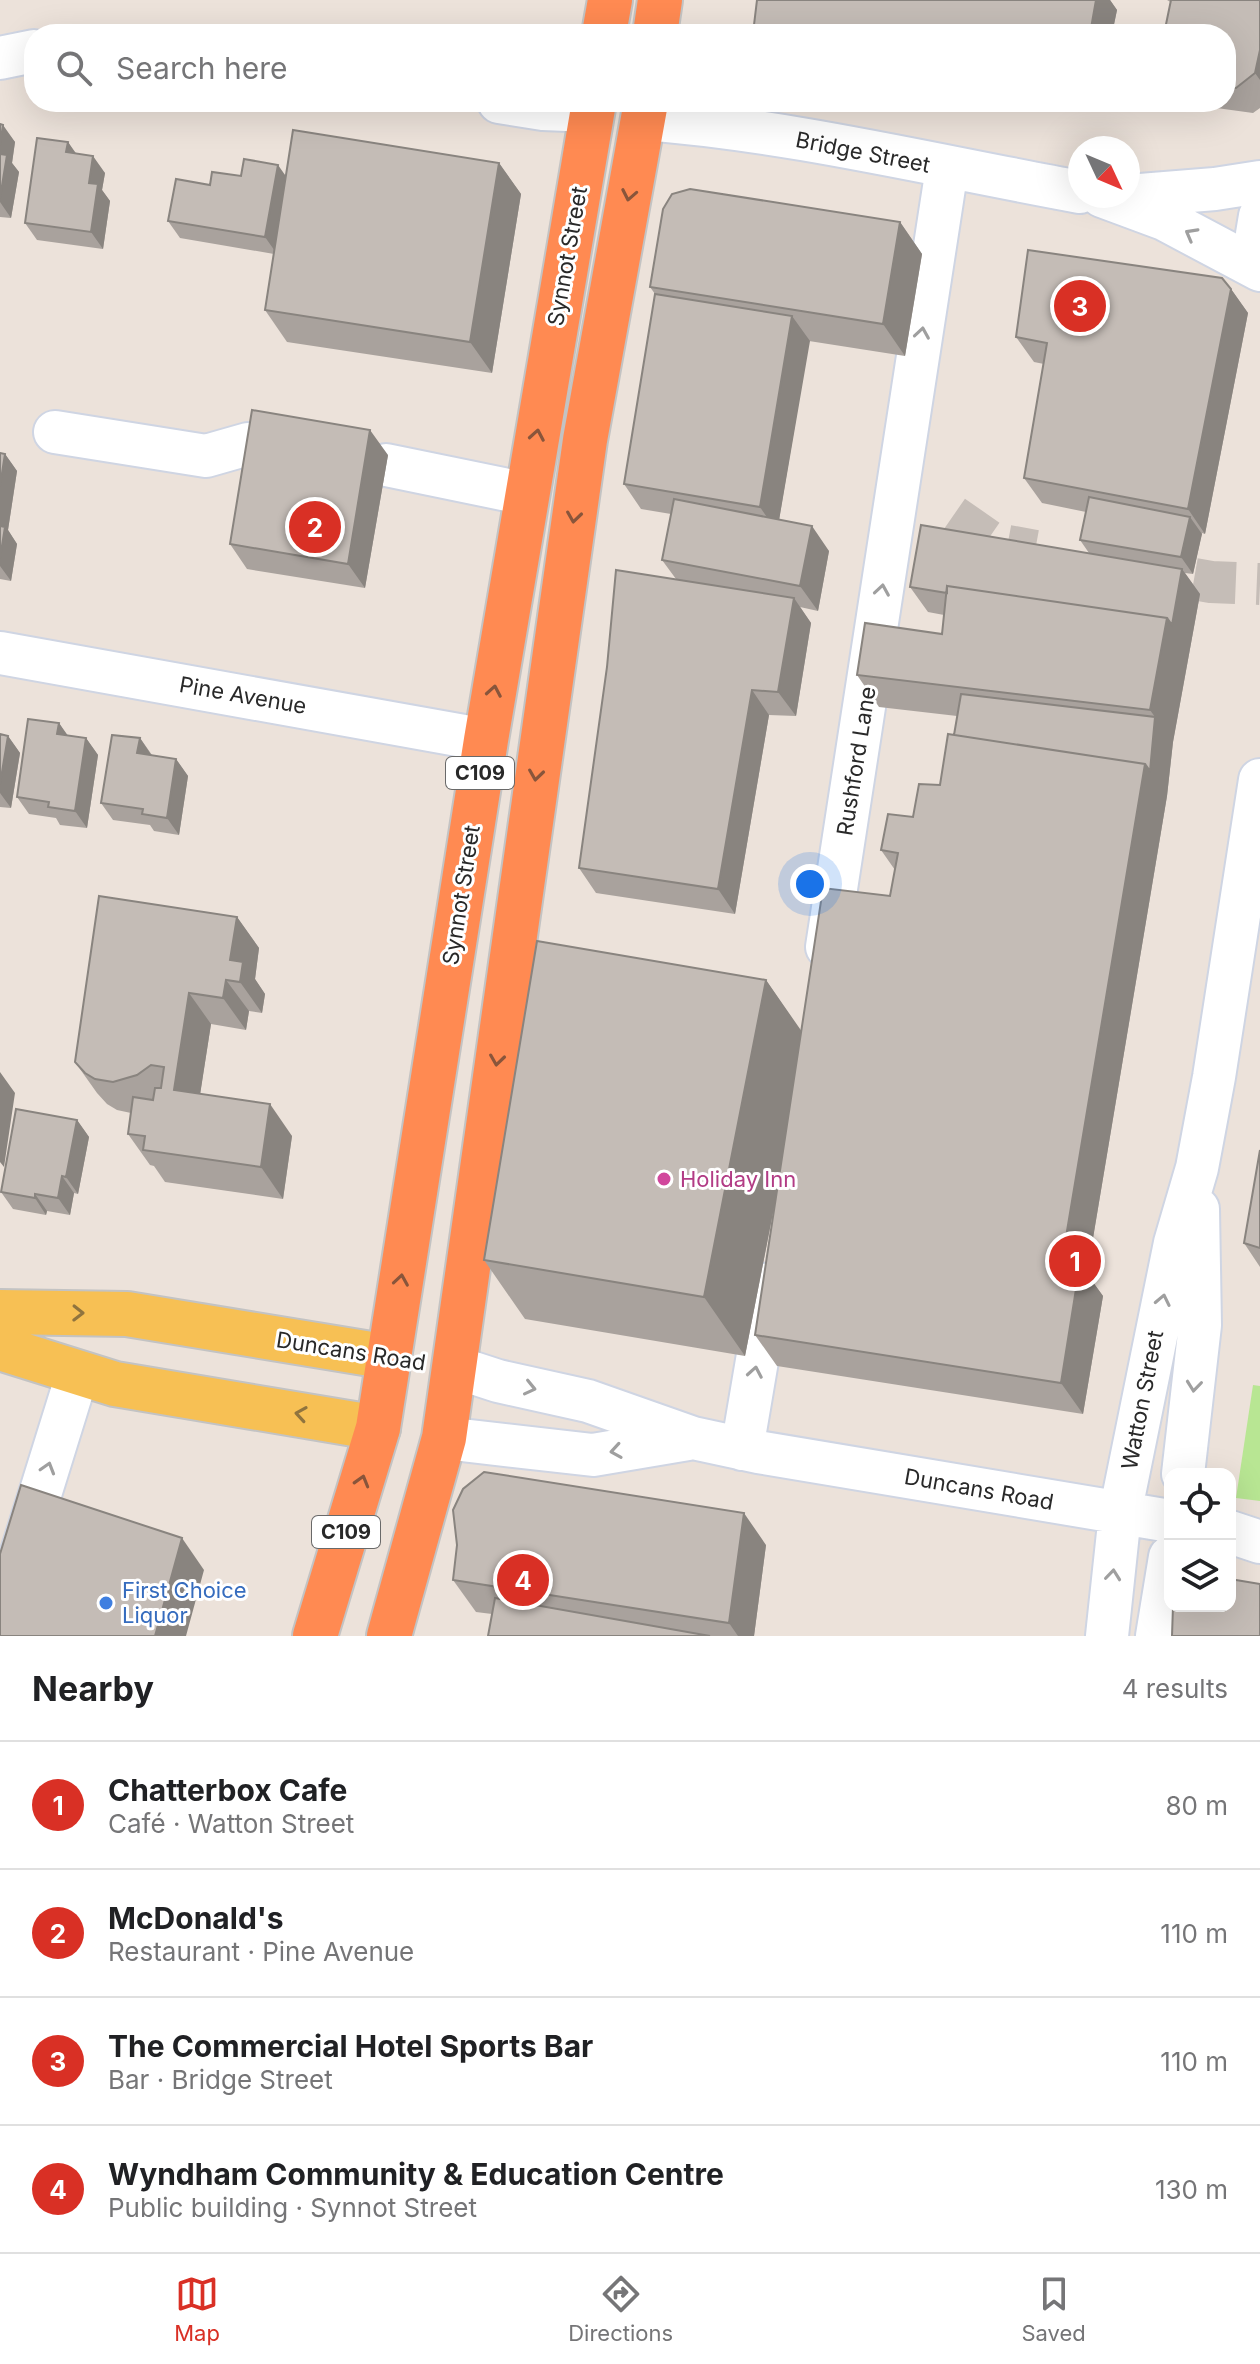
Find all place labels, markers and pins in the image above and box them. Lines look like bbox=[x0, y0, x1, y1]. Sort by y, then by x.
pin: 3 bbox=[1054, 276, 1106, 336]
pin: 2 bbox=[289, 497, 341, 557]
place label: Holiday Inn bbox=[680, 1166, 796, 1192]
marker: Holiday Inn bbox=[655, 1170, 673, 1188]
pin: 1 bbox=[1049, 1231, 1101, 1291]
pin: 4 bbox=[497, 1550, 549, 1610]
place label: First Choice Liquor bbox=[122, 1577, 247, 1628]
marker: First Choice Liquor bbox=[97, 1594, 115, 1612]

